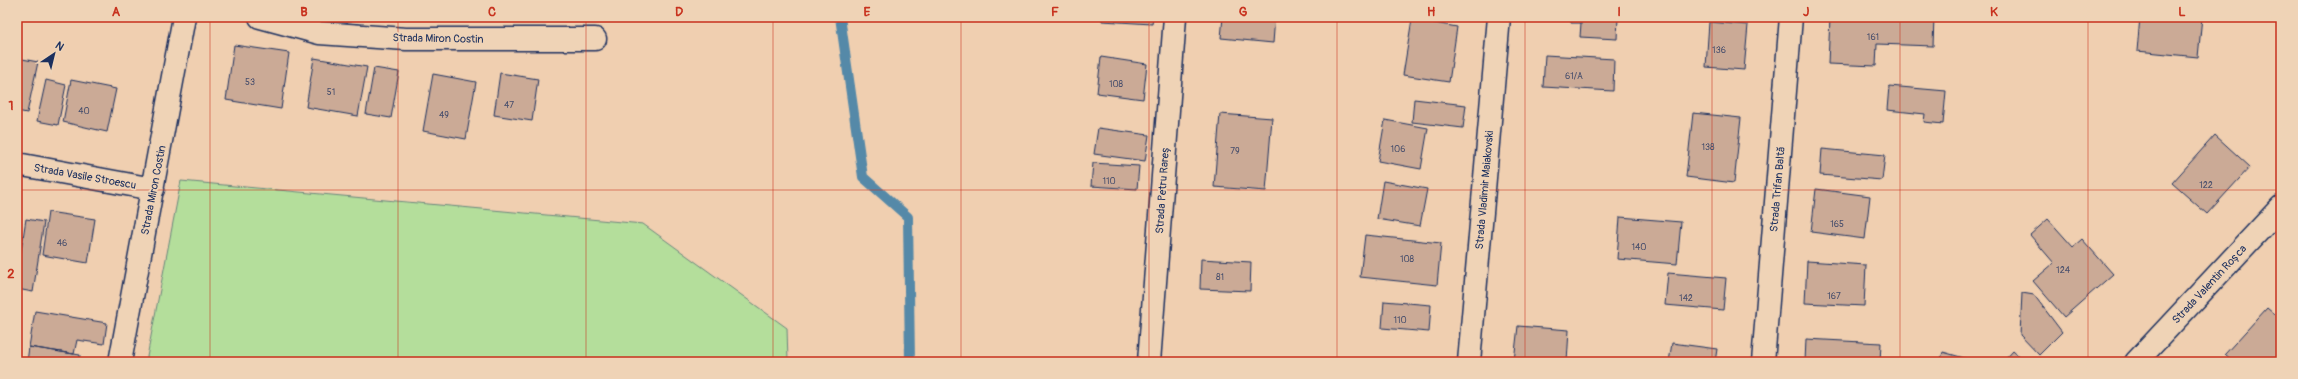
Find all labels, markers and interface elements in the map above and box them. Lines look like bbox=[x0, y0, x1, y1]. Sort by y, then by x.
text: A bbox=[112, 4, 121, 20]
text: B bbox=[300, 4, 308, 20]
text: C bbox=[488, 4, 496, 20]
text: D bbox=[675, 4, 683, 20]
text: E bbox=[864, 4, 871, 20]
text: F bbox=[1051, 4, 1059, 20]
text: G bbox=[1239, 4, 1248, 20]
text: H bbox=[1427, 4, 1435, 20]
text: I bbox=[1617, 4, 1621, 20]
text: J bbox=[1803, 4, 1809, 20]
text: K bbox=[1990, 4, 1998, 20]
text: L bbox=[2178, 4, 2186, 20]
street label: Strada Miron Costin bbox=[392, 31, 484, 46]
house number: 161 bbox=[1867, 32, 1879, 43]
north arrow bbox=[34, 34, 74, 74]
text: N bbox=[53, 39, 67, 54]
house number: 136 bbox=[1712, 45, 1726, 56]
house number: 61/A bbox=[1565, 71, 1583, 82]
house number: 53 bbox=[245, 77, 255, 88]
house number: 108 bbox=[1109, 79, 1124, 90]
house number: 51 bbox=[327, 87, 335, 98]
text: 1 bbox=[8, 98, 14, 114]
house number: 47 bbox=[504, 100, 514, 111]
house number: 40 bbox=[78, 106, 90, 117]
house number: 49 bbox=[439, 110, 449, 121]
street label: Strada Vladimir Maiakovski bbox=[1473, 130, 1496, 250]
house number: 138 bbox=[1701, 142, 1715, 153]
street label: Strada Miron Costin bbox=[138, 144, 169, 236]
house number: 106 bbox=[1391, 144, 1405, 155]
street label: Strada Petru Rareș bbox=[1153, 146, 1172, 234]
house number: 79 bbox=[1230, 146, 1240, 157]
street label: Strada Trifan Baltă bbox=[1767, 146, 1788, 232]
street label: Strada Vasile Stroescu bbox=[33, 161, 137, 192]
house number: 110 bbox=[1102, 176, 1116, 187]
house number: 122 bbox=[2199, 180, 2213, 191]
house number: 165 bbox=[1830, 219, 1844, 230]
house number: 46 bbox=[57, 238, 67, 249]
house number: 140 bbox=[1632, 242, 1646, 253]
street label: Strada Valentin Roșca bbox=[2170, 242, 2249, 326]
house number: 108 bbox=[1400, 254, 1415, 265]
house number: 124 bbox=[2056, 265, 2071, 276]
text: 2 bbox=[7, 266, 15, 282]
house number: 81 bbox=[1216, 272, 1224, 283]
house number: 167 bbox=[1827, 291, 1841, 302]
house number: 142 bbox=[1679, 293, 1693, 304]
house number: 110 bbox=[1393, 315, 1407, 326]

